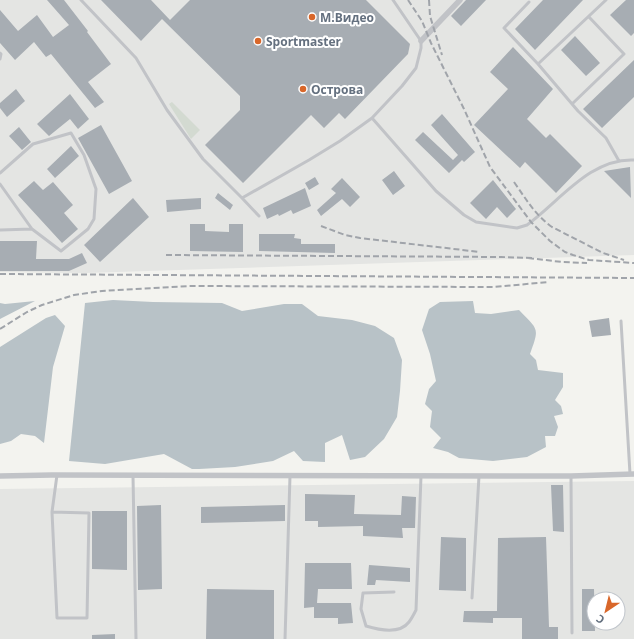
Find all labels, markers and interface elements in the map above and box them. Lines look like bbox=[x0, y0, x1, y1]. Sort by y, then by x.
place label: М.Видео bbox=[320, 9, 374, 26]
marker: М.Видео bbox=[307, 12, 317, 22]
place label: Sportmaster bbox=[266, 33, 342, 50]
marker: Sportmaster bbox=[253, 36, 263, 46]
place label: Острова bbox=[311, 81, 363, 98]
marker: Острова bbox=[298, 84, 308, 94]
north arrow bbox=[586, 591, 626, 631]
text: С bbox=[593, 611, 607, 628]

